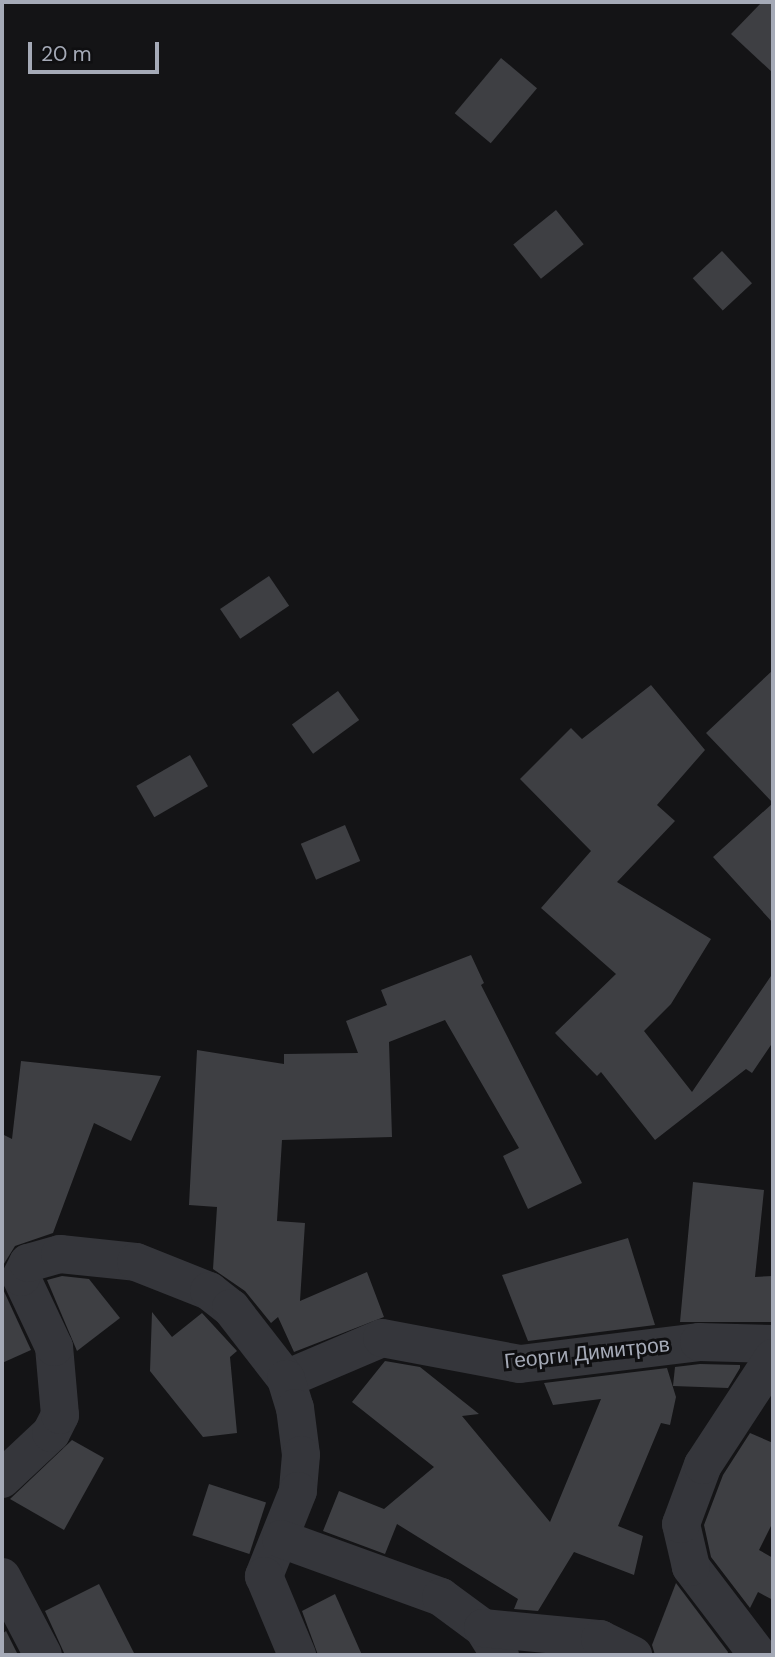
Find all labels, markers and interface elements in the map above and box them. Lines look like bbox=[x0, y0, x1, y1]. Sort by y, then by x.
scale bar bbox=[32, 28, 163, 72]
text: 20 m bbox=[41, 40, 92, 68]
street label: Георги Димитров bbox=[503, 1332, 671, 1374]

